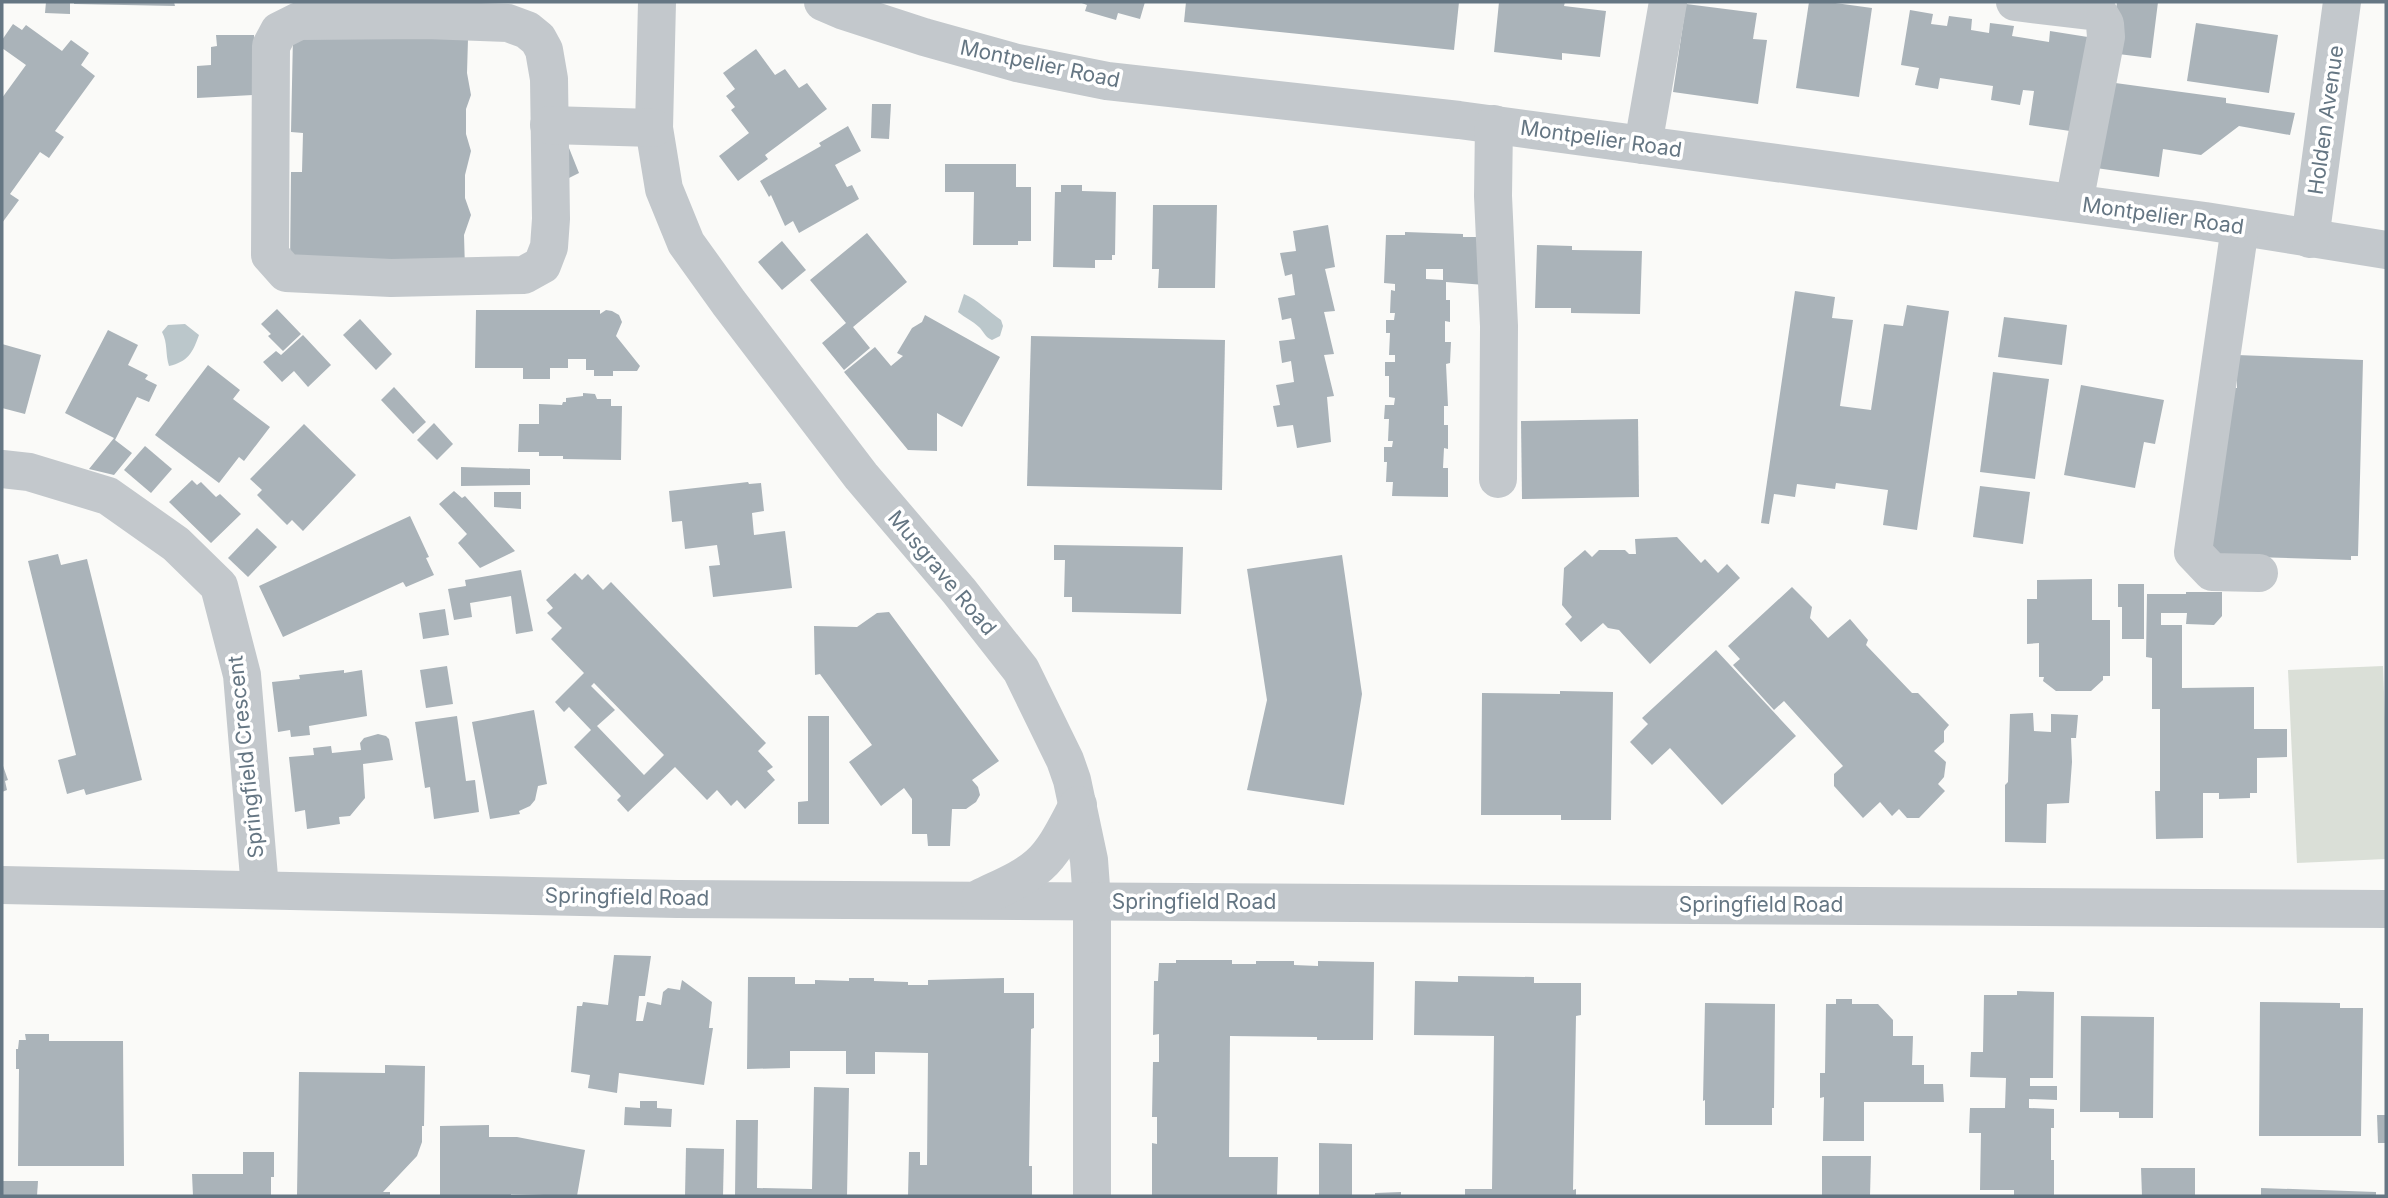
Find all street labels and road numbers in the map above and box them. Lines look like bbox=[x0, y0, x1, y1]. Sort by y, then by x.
street label: Montpelier Road bbox=[958, 34, 1122, 93]
street label: Holden Avenue bbox=[2303, 44, 2348, 196]
street label: Montpelier Road bbox=[1519, 115, 1683, 162]
street label: Montpelier Road bbox=[2081, 192, 2245, 239]
street label: Musgrave Road bbox=[883, 505, 1002, 640]
street label: Springfield Crescent bbox=[222, 654, 269, 860]
street label: Springfield Road bbox=[545, 883, 709, 910]
street label: Springfield Road bbox=[1112, 889, 1276, 914]
street label: Springfield Road bbox=[1679, 892, 1843, 917]

